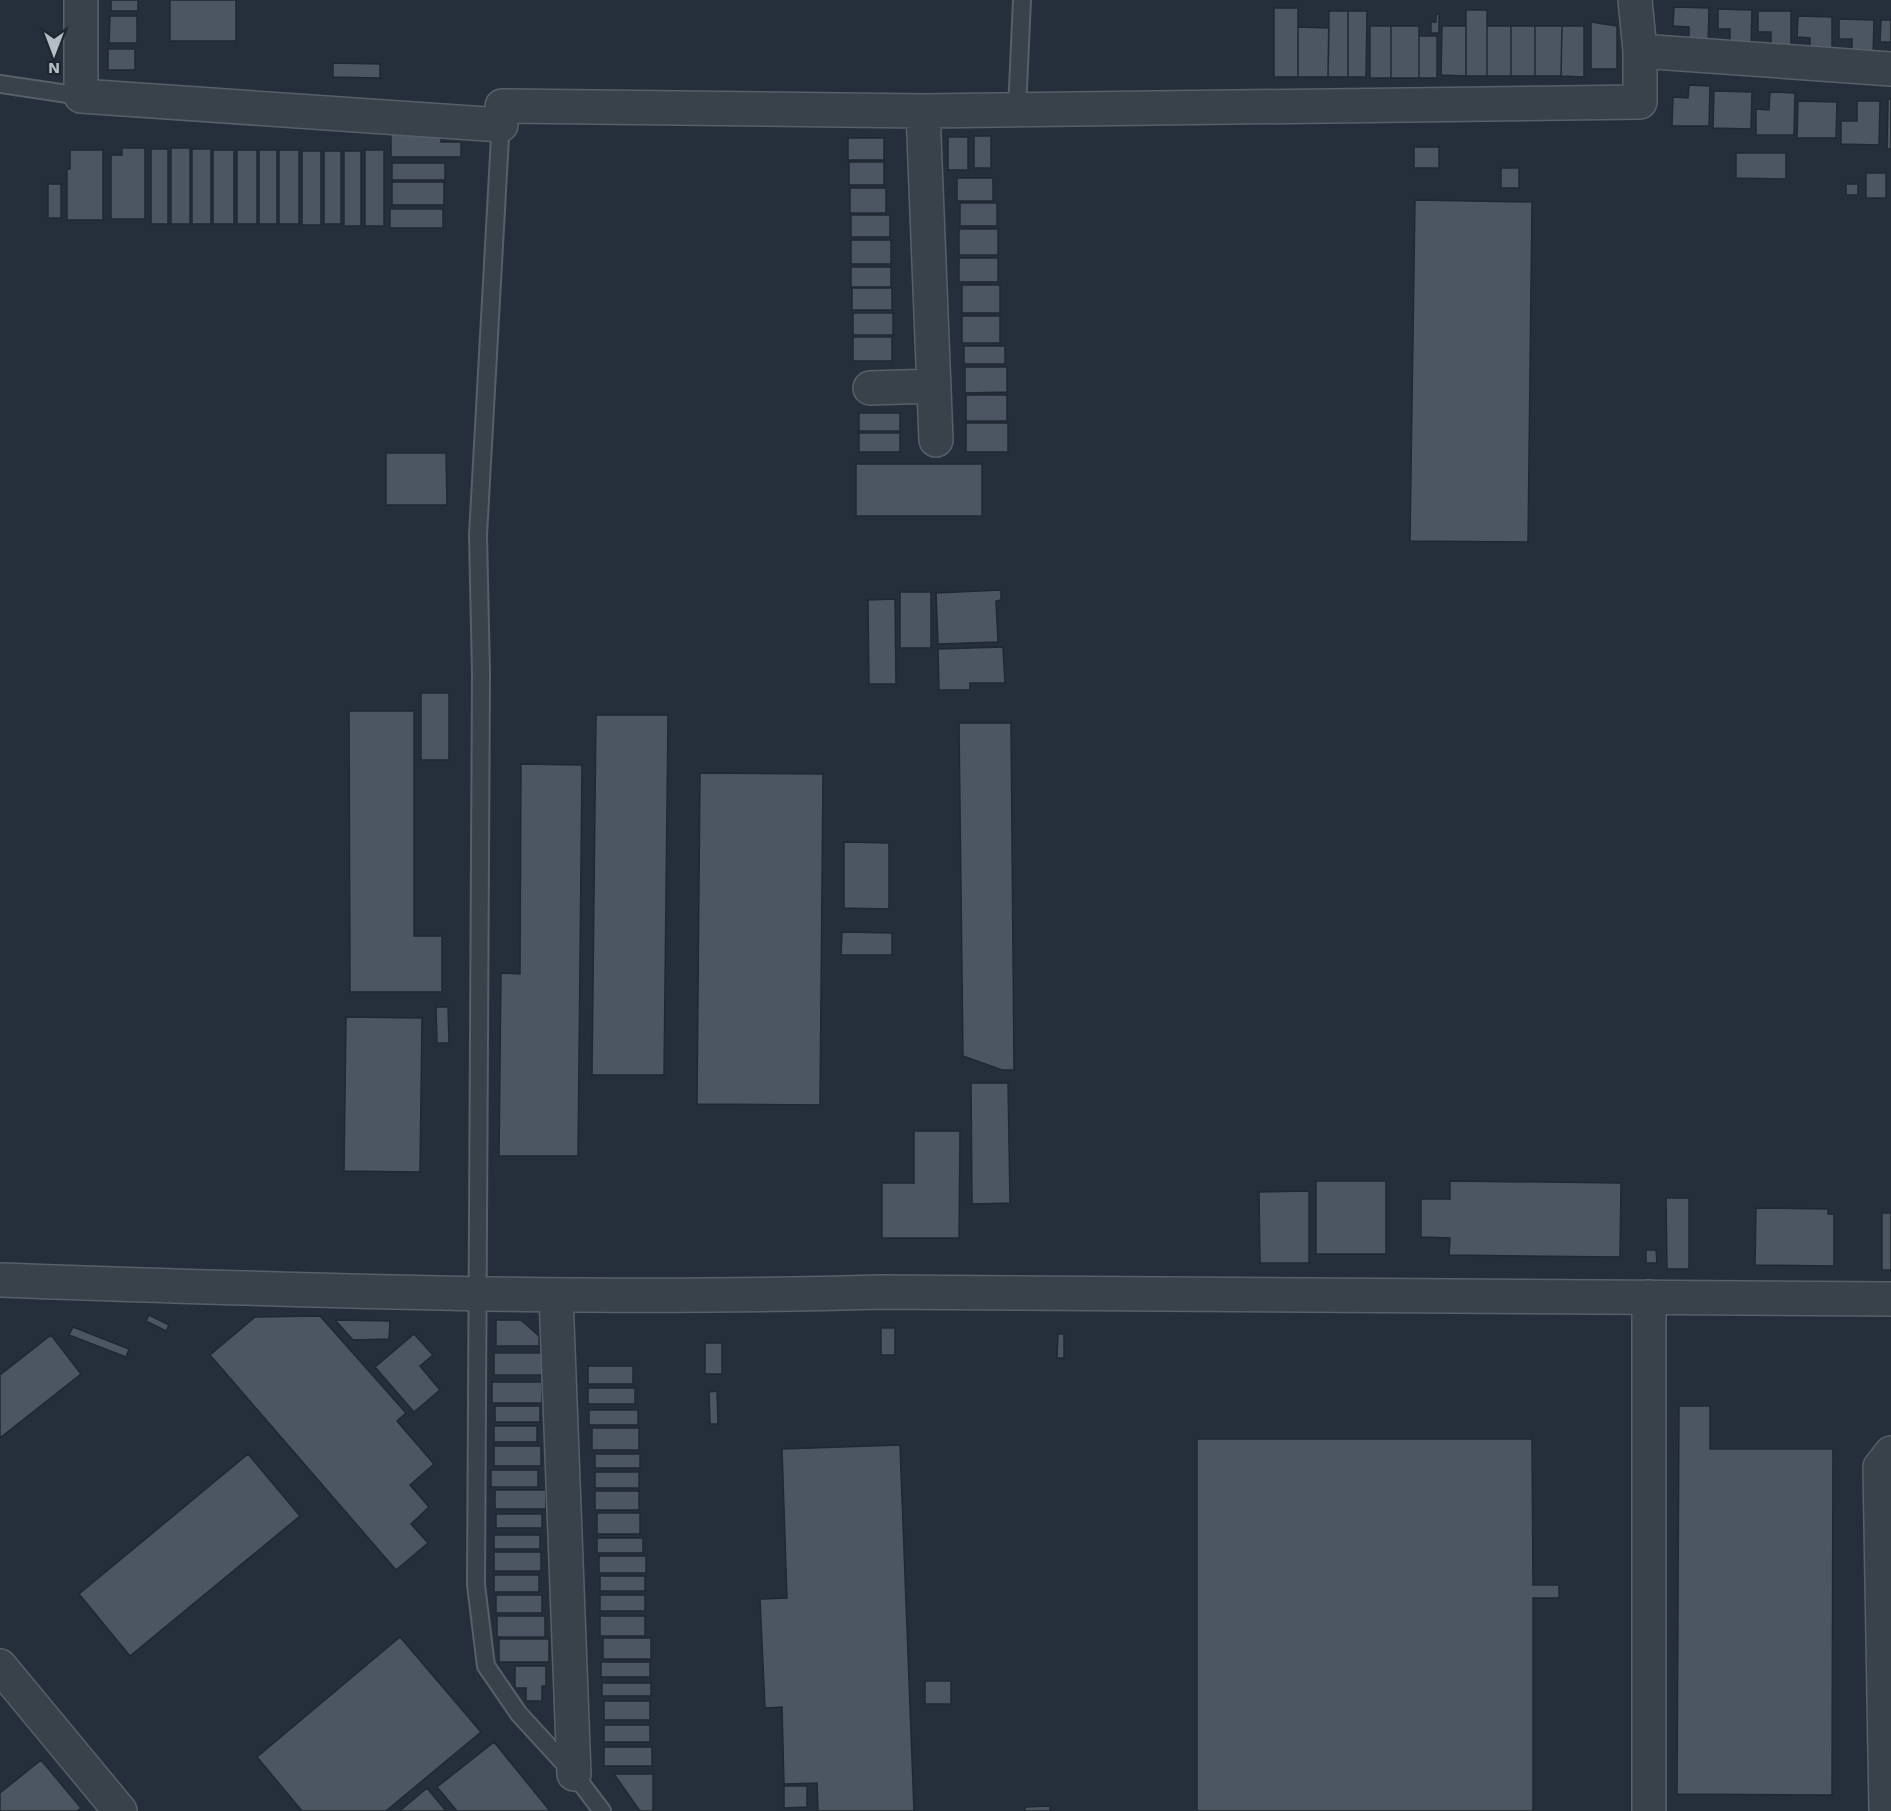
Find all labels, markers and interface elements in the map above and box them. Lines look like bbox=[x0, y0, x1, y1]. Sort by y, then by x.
north arrow bbox=[24, 24, 84, 84]
text: N bbox=[48, 59, 60, 78]

